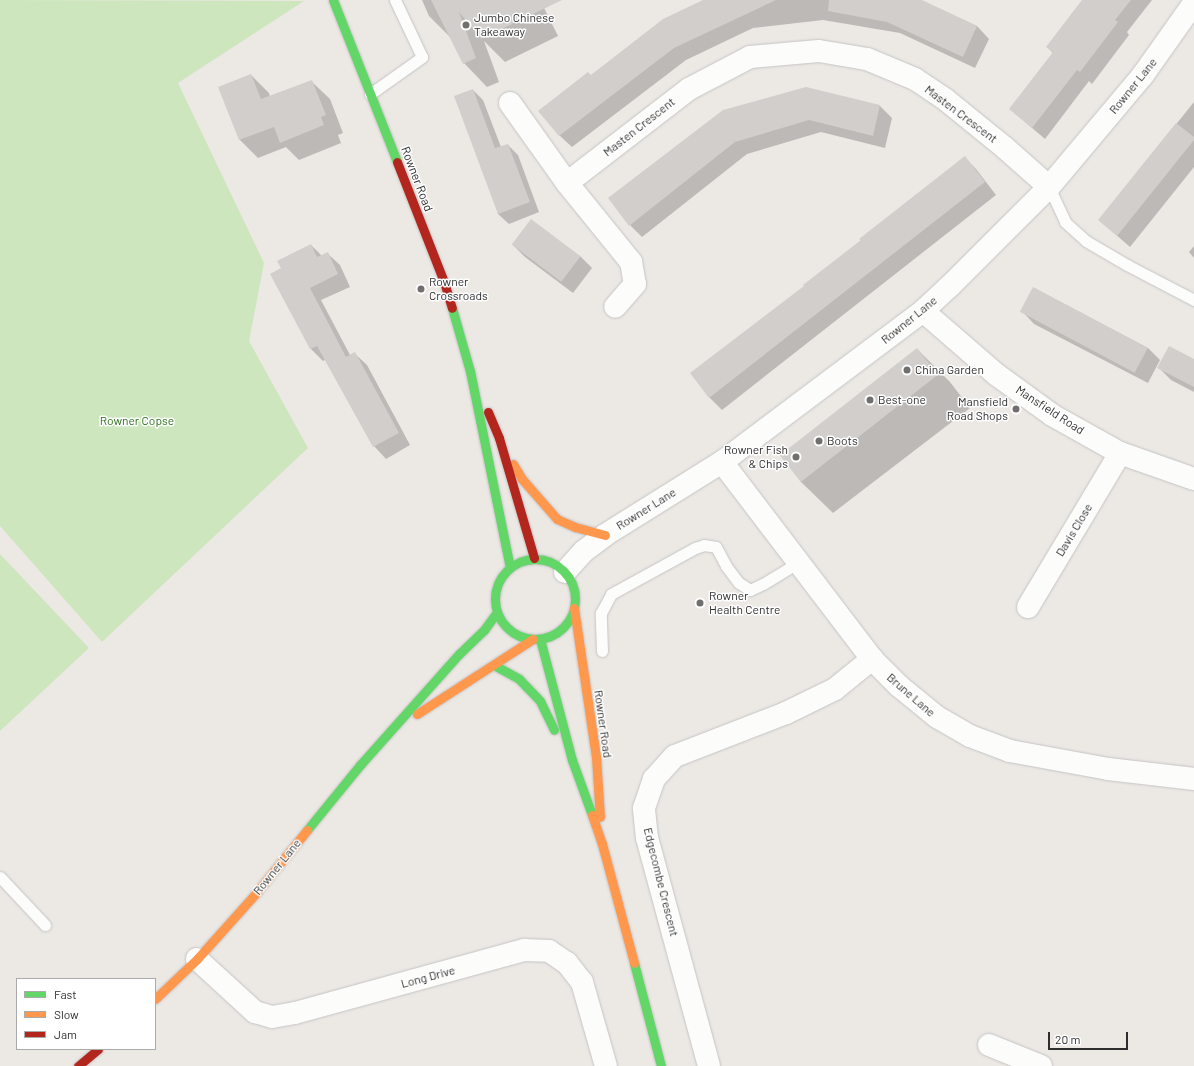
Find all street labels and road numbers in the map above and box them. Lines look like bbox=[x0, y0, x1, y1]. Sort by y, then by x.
street label: Rowner Lane bbox=[1106, 55, 1160, 117]
street label: Masten Crescent bbox=[922, 82, 1000, 146]
street label: Masten Crescent bbox=[600, 95, 678, 159]
street label: Rowner Road bbox=[398, 145, 436, 213]
street label: Rowner Lane bbox=[878, 293, 940, 347]
street label: Mansfield Road bbox=[1013, 382, 1087, 438]
street label: Rowner Lane bbox=[614, 485, 678, 533]
street label: Davis Close bbox=[1053, 501, 1095, 559]
street label: Brune Lane bbox=[884, 670, 938, 720]
street label: Rowner Road bbox=[591, 689, 615, 759]
street label: Edgecombe Crescent bbox=[641, 826, 681, 938]
street label: Rowner Lane bbox=[250, 836, 304, 898]
street label: Long Drive bbox=[399, 963, 457, 991]

